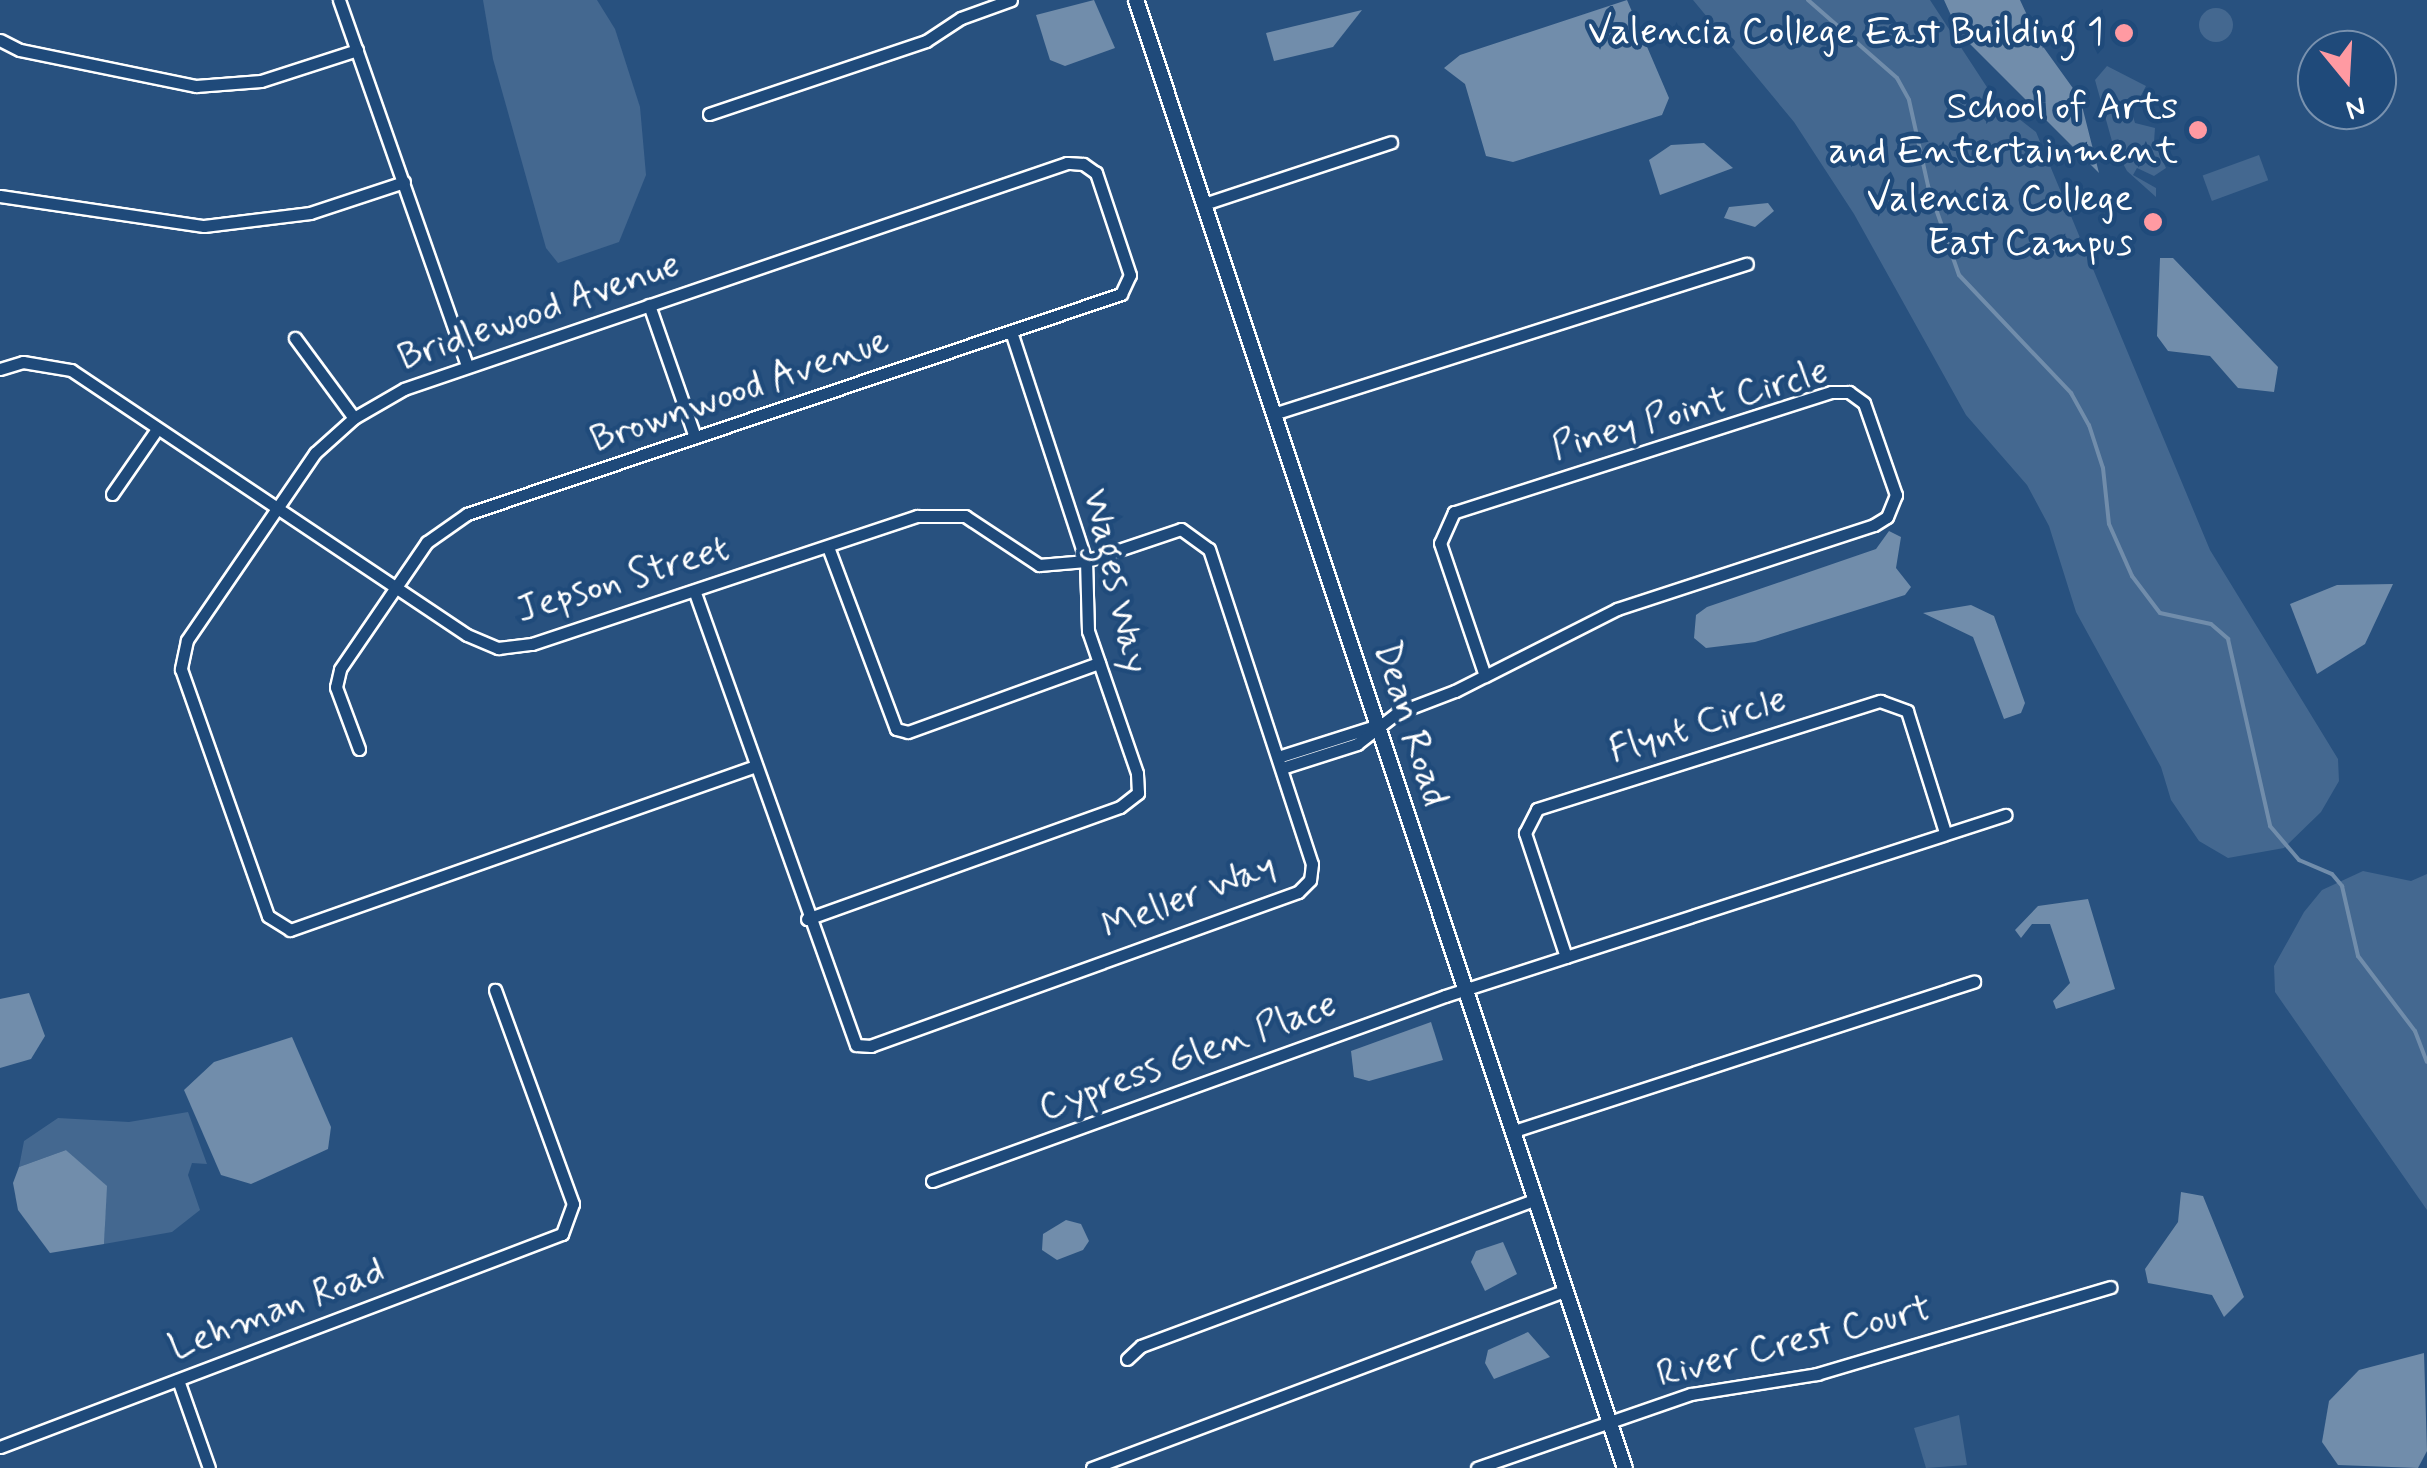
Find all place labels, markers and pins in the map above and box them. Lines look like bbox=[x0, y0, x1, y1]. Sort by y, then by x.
place label: Valencia College East Building 1 bbox=[1596, 10, 2104, 56]
marker: Valencia College East Building 1 bbox=[2113, 22, 2135, 44]
place label: School of Arts and Entertainment bbox=[1853, 85, 2178, 174]
marker: School of Arts and Entertainment bbox=[2187, 119, 2209, 141]
place label: Valencia College East Campus bbox=[1866, 177, 2133, 266]
marker: Valencia College East Campus bbox=[2142, 211, 2164, 233]

